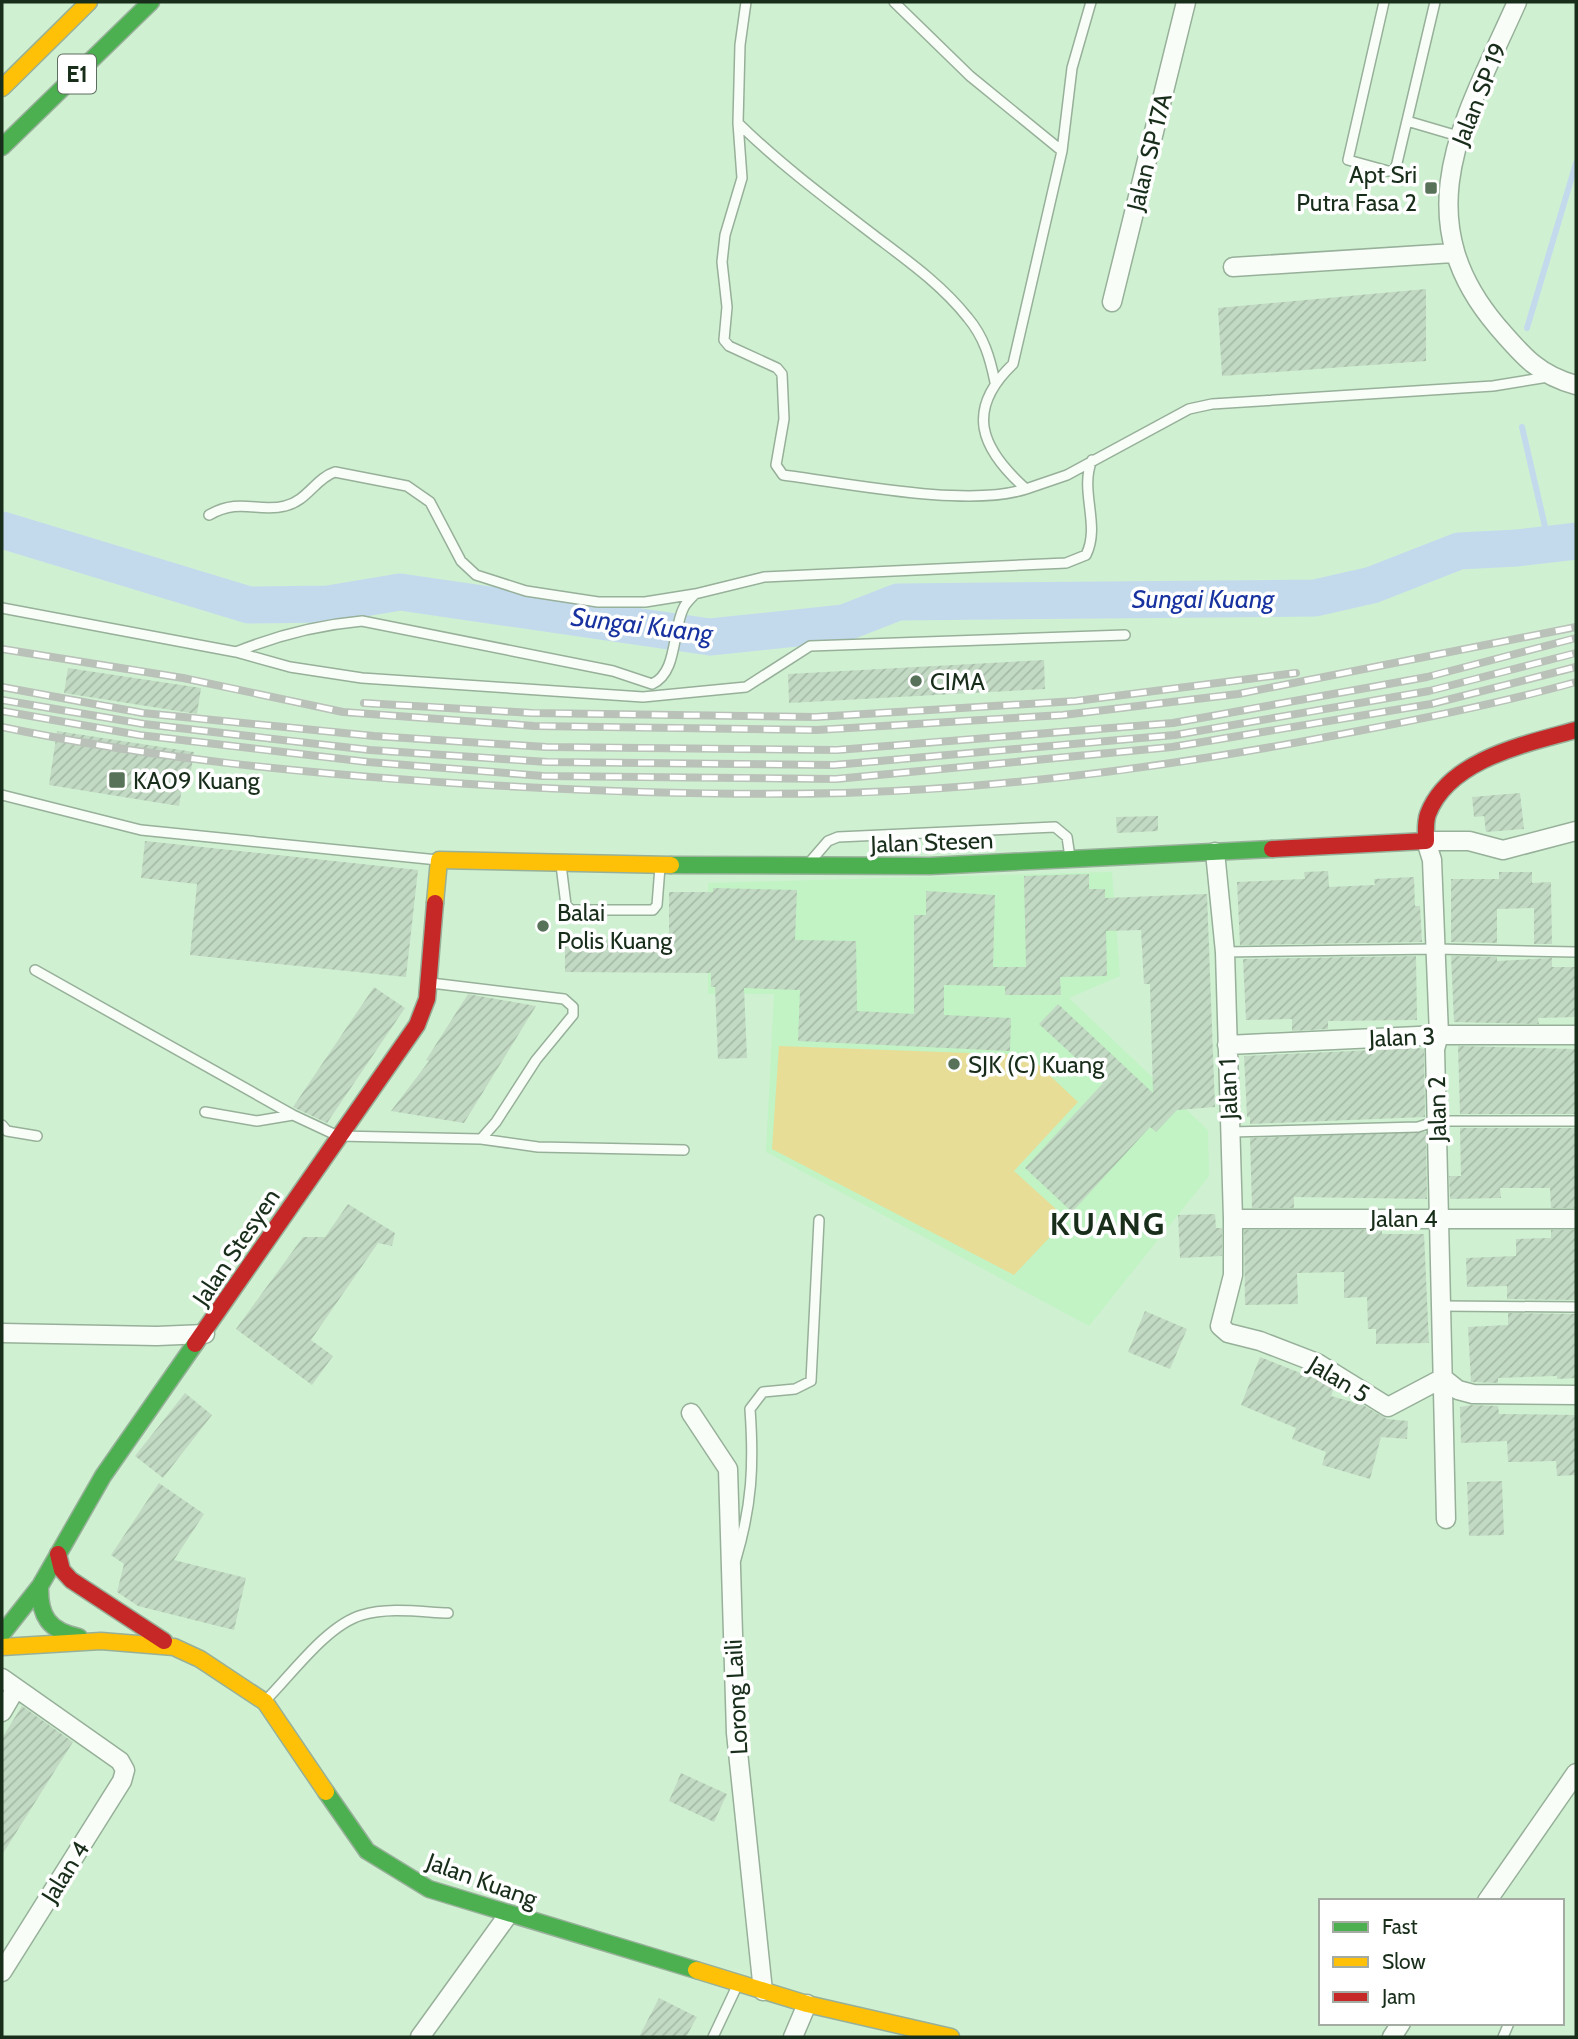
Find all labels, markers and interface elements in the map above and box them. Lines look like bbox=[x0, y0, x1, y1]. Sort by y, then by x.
street label: Jalan SP 19 bbox=[1445, 38, 1513, 150]
road number: E1 bbox=[58, 54, 96, 94]
street label: Jalan SP 17A bbox=[1120, 90, 1178, 215]
place label: Apt Sri Putra Fasa 2 bbox=[1296, 160, 1417, 217]
marker: Apt Sri Putra Fasa 2 bbox=[1423, 180, 1439, 196]
water label: Sungai Kuang bbox=[1132, 583, 1275, 615]
water label: Sungai Kuang bbox=[569, 600, 716, 650]
place label: CIMA bbox=[930, 667, 985, 696]
marker: CIMA bbox=[908, 673, 924, 689]
place label: KA09 Kuang bbox=[133, 766, 261, 795]
marker: KA09 Kuang bbox=[107, 770, 127, 790]
street label: Jalan Stesen bbox=[869, 825, 994, 859]
place label: Balai Polis Kuang bbox=[557, 898, 673, 955]
marker: Balai Polis Kuang bbox=[535, 918, 551, 934]
street label: Jalan 3 bbox=[1367, 1021, 1436, 1053]
place label: SJK (C) Kuang bbox=[968, 1050, 1105, 1079]
marker: SJK (C) Kuang bbox=[946, 1056, 962, 1072]
street label: Jalan 1 bbox=[1212, 1058, 1244, 1121]
street label: Jalan 2 bbox=[1422, 1076, 1452, 1143]
street label: Jalan Stesyen bbox=[186, 1183, 286, 1312]
district label: KUANG bbox=[1050, 1204, 1166, 1243]
street label: Jalan 4 bbox=[1369, 1204, 1438, 1233]
street label: Jalan 5 bbox=[1302, 1349, 1375, 1409]
street label: Lorong Laili bbox=[718, 1639, 754, 1755]
street label: Jalan 4 bbox=[34, 1836, 95, 1909]
street label: Jalan Kuang bbox=[422, 1846, 542, 1914]
legend bbox=[1319, 1899, 1564, 2025]
text: Fast bbox=[1382, 1914, 1418, 1939]
text: Slow bbox=[1382, 1949, 1426, 1974]
text: Jam bbox=[1381, 1984, 1416, 2009]

